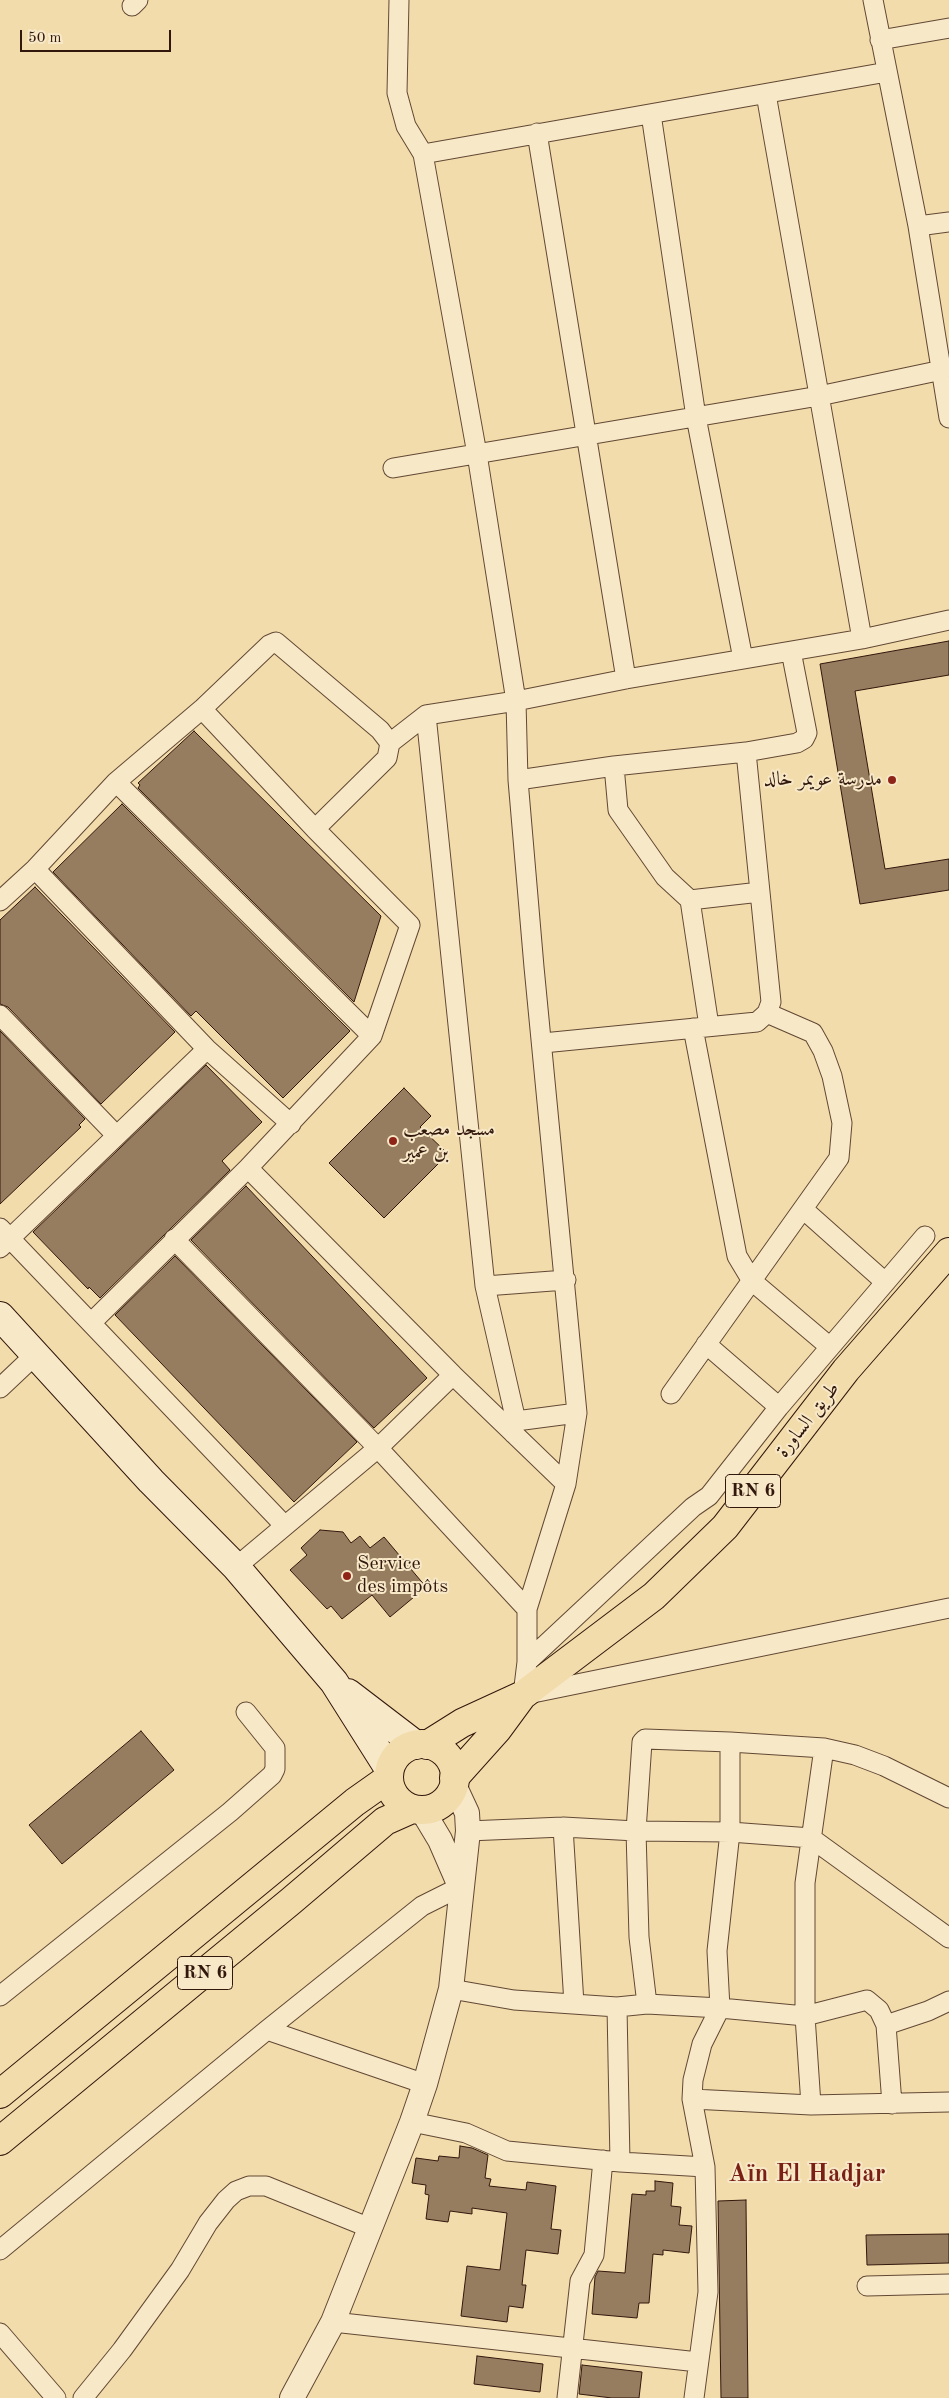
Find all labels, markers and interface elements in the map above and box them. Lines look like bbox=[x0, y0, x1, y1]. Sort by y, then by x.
scale bar bbox=[22, 20, 174, 52]
text: 50 m bbox=[28, 31, 62, 46]
place label: مدرسة عويمر خالد bbox=[764, 768, 882, 792]
marker: مدرسة عويمر خالد bbox=[886, 774, 898, 786]
place label: مسجد مصعب بن عمير bbox=[403, 1118, 495, 1165]
marker: مسجد مصعب بن عمير bbox=[387, 1135, 399, 1147]
street label: طريق الساورة bbox=[771, 1377, 845, 1463]
road number: RN 6 bbox=[726, 1474, 780, 1508]
place label: Service des impôts bbox=[357, 1552, 448, 1599]
marker: Service des impôts bbox=[341, 1570, 353, 1582]
road number: RN 6 bbox=[178, 1956, 232, 1990]
district label: Aïn El Hadjar bbox=[728, 2159, 886, 2189]

